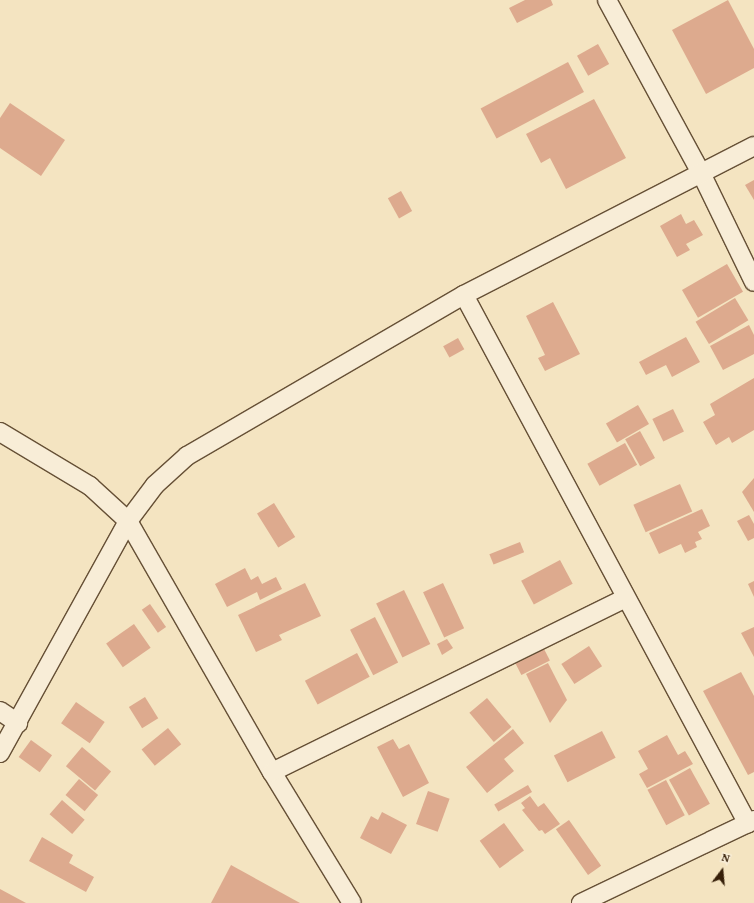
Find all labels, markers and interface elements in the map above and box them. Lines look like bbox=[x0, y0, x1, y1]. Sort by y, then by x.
north arrow bbox=[702, 851, 742, 891]
text: N bbox=[720, 851, 731, 867]

